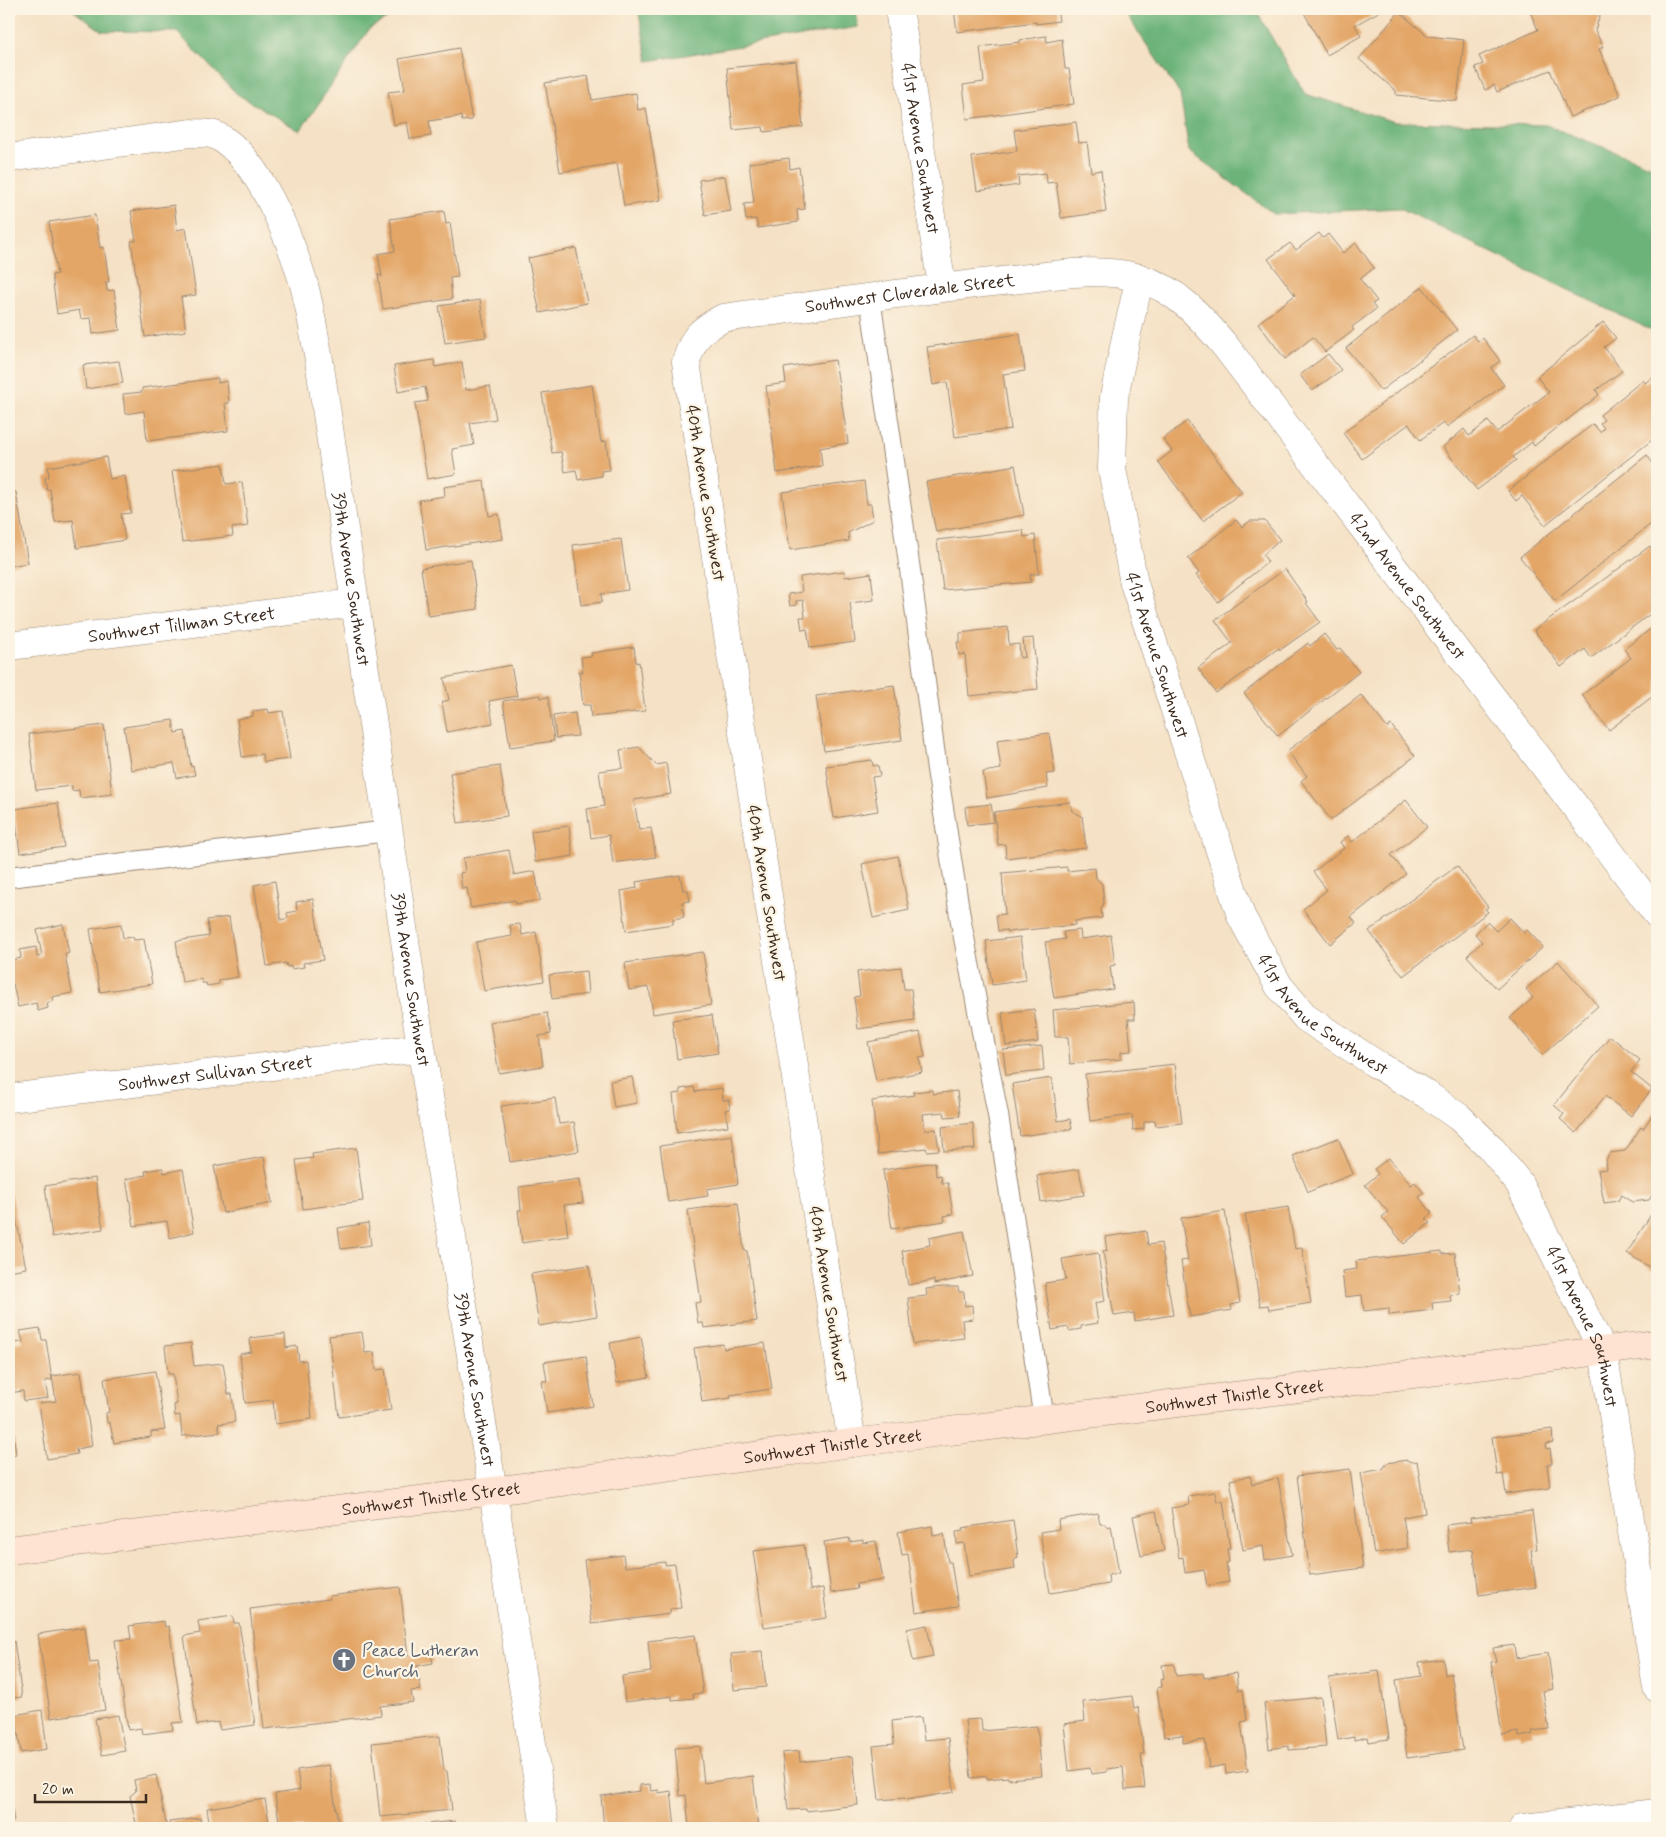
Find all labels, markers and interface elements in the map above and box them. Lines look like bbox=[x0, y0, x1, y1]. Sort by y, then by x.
street label: 41st Avenue Southwest bbox=[894, 61, 945, 236]
street label: Southwest Cloverdale Street bbox=[803, 269, 1016, 319]
street label: 40th Avenue Southwest bbox=[679, 403, 731, 584]
street label: 39th Avenue Southwest bbox=[326, 490, 375, 669]
street label: 42nd Avenue Southwest bbox=[1343, 508, 1471, 666]
street label: 41st Avenue Southwest bbox=[1119, 571, 1194, 742]
street label: Southwest Tillman Street bbox=[87, 602, 277, 649]
street label: 40th Avenue Southwest bbox=[740, 803, 792, 984]
street label: 39th Avenue Southwest bbox=[385, 891, 435, 1069]
street label: 41st Avenue Southwest bbox=[1251, 950, 1393, 1082]
street label: Southwest Sullivan Street bbox=[117, 1050, 314, 1098]
street label: 40th Avenue Southwest bbox=[802, 1204, 854, 1385]
street label: 41st Avenue Southwest bbox=[1539, 1242, 1623, 1410]
street label: 39th Avenue Southwest bbox=[448, 1291, 500, 1469]
street label: Southwest Thistle Street bbox=[1144, 1374, 1325, 1420]
street label: Southwest Thistle Street bbox=[742, 1424, 923, 1470]
street label: Southwest Thistle Street bbox=[340, 1476, 522, 1522]
place label: Peace Lutheran Church bbox=[362, 1639, 479, 1684]
church icon: Peace Lutheran Church bbox=[331, 1647, 357, 1673]
scale bar bbox=[35, 1772, 146, 1804]
text: 20 m bbox=[42, 1780, 74, 1800]

